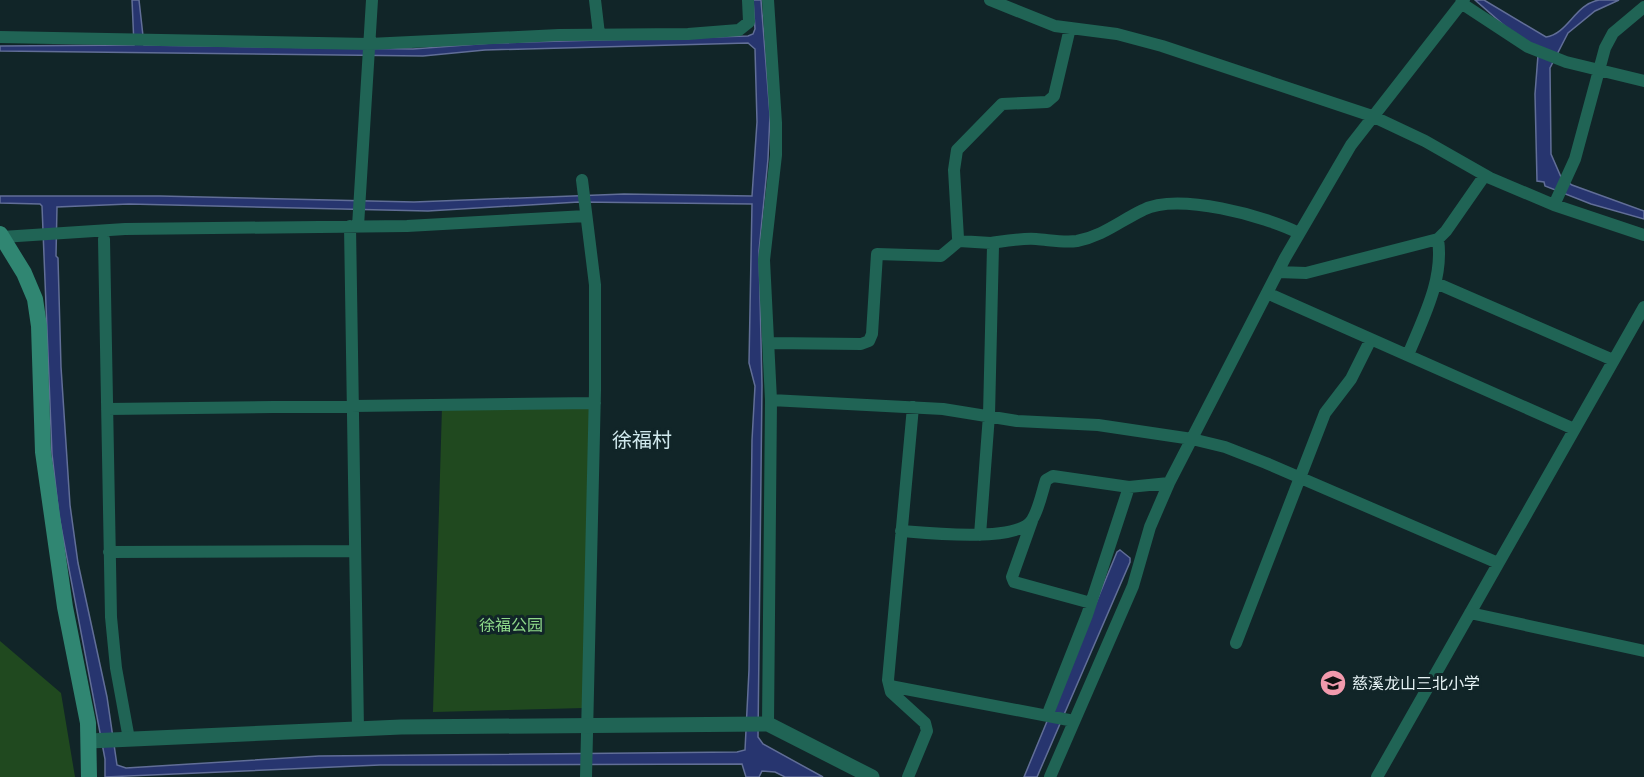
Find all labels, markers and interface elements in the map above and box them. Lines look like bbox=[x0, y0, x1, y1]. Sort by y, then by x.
district label: 徐福村 bbox=[612, 426, 672, 453]
park label: 徐福公园 bbox=[479, 614, 543, 636]
school or university icon: 慈溪龙山三北小学 bbox=[1318, 668, 1348, 698]
place label: 慈溪龙山三北小学 bbox=[1352, 672, 1480, 694]

